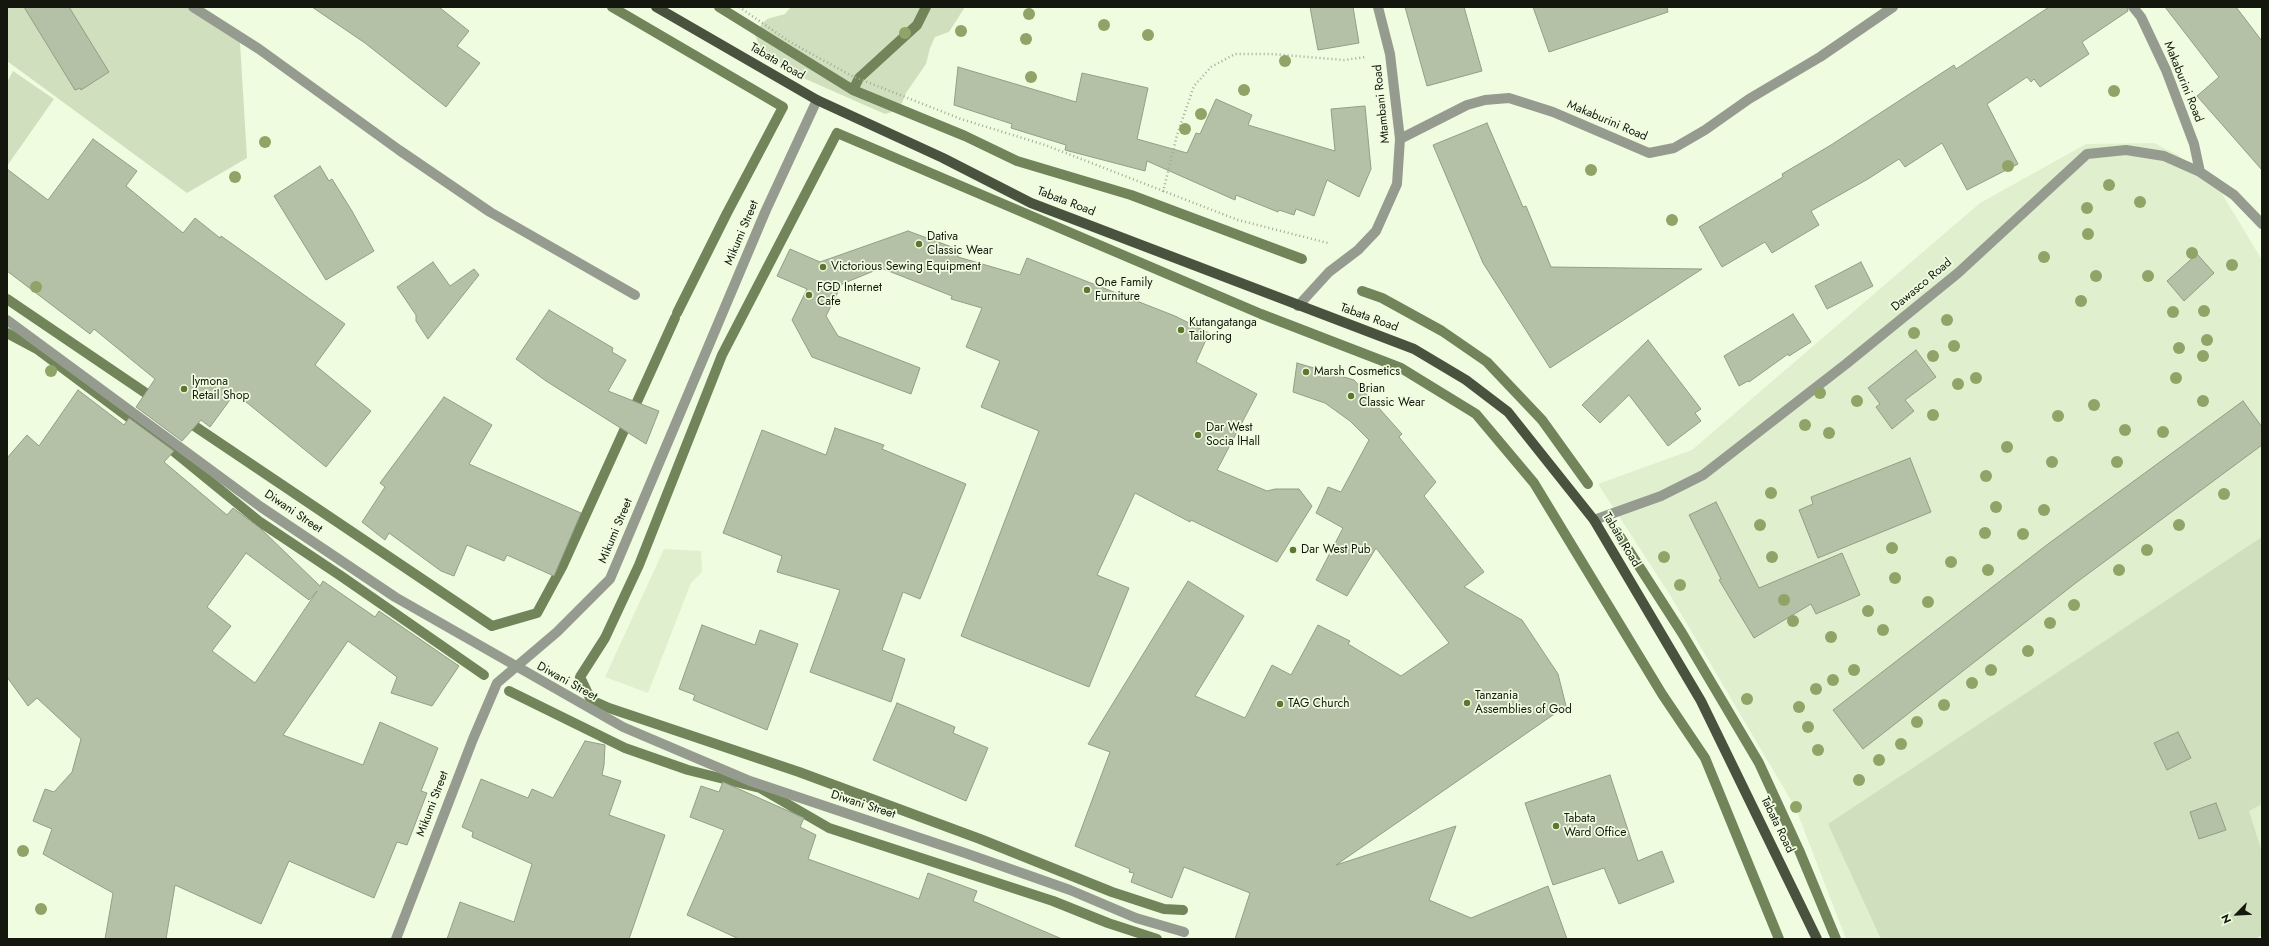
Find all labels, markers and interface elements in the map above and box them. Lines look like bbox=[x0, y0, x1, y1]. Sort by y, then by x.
street label: Makaburini Road bbox=[2160, 40, 2206, 124]
street label: Tabata Road bbox=[747, 41, 807, 83]
street label: Mtambani Road bbox=[1371, 64, 1393, 144]
street label: Makaburini Road bbox=[1565, 98, 1649, 144]
street label: Tabata Road bbox=[1035, 184, 1097, 220]
street label: Mikumi Street bbox=[722, 198, 762, 268]
place label: Dativa Classic Wear bbox=[927, 230, 993, 258]
marker: Dativa Classic Wear bbox=[914, 239, 924, 249]
street label: Dawasco Road bbox=[1889, 256, 1955, 314]
place label: Victorious Sewing Equipment bbox=[831, 260, 981, 274]
marker: Victorious Sewing Equipment bbox=[818, 262, 828, 272]
place label: One Family Furniture bbox=[1095, 276, 1152, 304]
place label: FGD Internet Cafe bbox=[817, 281, 882, 309]
marker: One Family Furniture bbox=[1082, 285, 1092, 295]
marker: FGD Internet Cafe bbox=[804, 290, 814, 300]
street label: Tabata Road bbox=[1338, 301, 1400, 335]
place label: Kutangatanga Tailoring bbox=[1189, 316, 1257, 344]
marker: Kutangatanga Tailoring bbox=[1176, 325, 1186, 335]
place label: Marsh Cosmetics bbox=[1314, 365, 1400, 379]
marker: Marsh Cosmetics bbox=[1301, 367, 1311, 377]
place label: lymona Retail Shop bbox=[192, 375, 249, 403]
place label: Brian Classic Wear bbox=[1359, 382, 1425, 410]
marker: lymona Retail Shop bbox=[179, 384, 189, 394]
marker: Brian Classic Wear bbox=[1346, 391, 1356, 401]
place label: Dar West Socia lHall bbox=[1206, 421, 1260, 449]
marker: Dar West Socia lHall bbox=[1193, 430, 1203, 440]
street label: Diwani Street bbox=[261, 487, 325, 537]
street label: Mikumi Street bbox=[596, 496, 636, 566]
street label: Tabata Road bbox=[1599, 510, 1643, 570]
place label: Dar West Pub bbox=[1301, 543, 1371, 557]
marker: Dar West Pub bbox=[1288, 545, 1298, 555]
street label: Diwani Street bbox=[534, 659, 600, 705]
place label: Tanzania Assemblies of God bbox=[1475, 689, 1572, 717]
place label: TAG Church bbox=[1288, 697, 1350, 711]
marker: Tanzania Assemblies of God bbox=[1462, 698, 1472, 708]
marker: TAG Church bbox=[1275, 699, 1285, 709]
street label: Mikumi Street bbox=[414, 769, 452, 839]
street label: Diwani Street bbox=[829, 788, 897, 822]
street label: Tabata Road bbox=[1757, 794, 1797, 856]
place label: Tabata Ward Office bbox=[1564, 812, 1626, 840]
marker: Tabata Ward Office bbox=[1551, 821, 1561, 831]
north arrow bbox=[2217, 894, 2257, 934]
text: N bbox=[2217, 912, 2235, 926]

